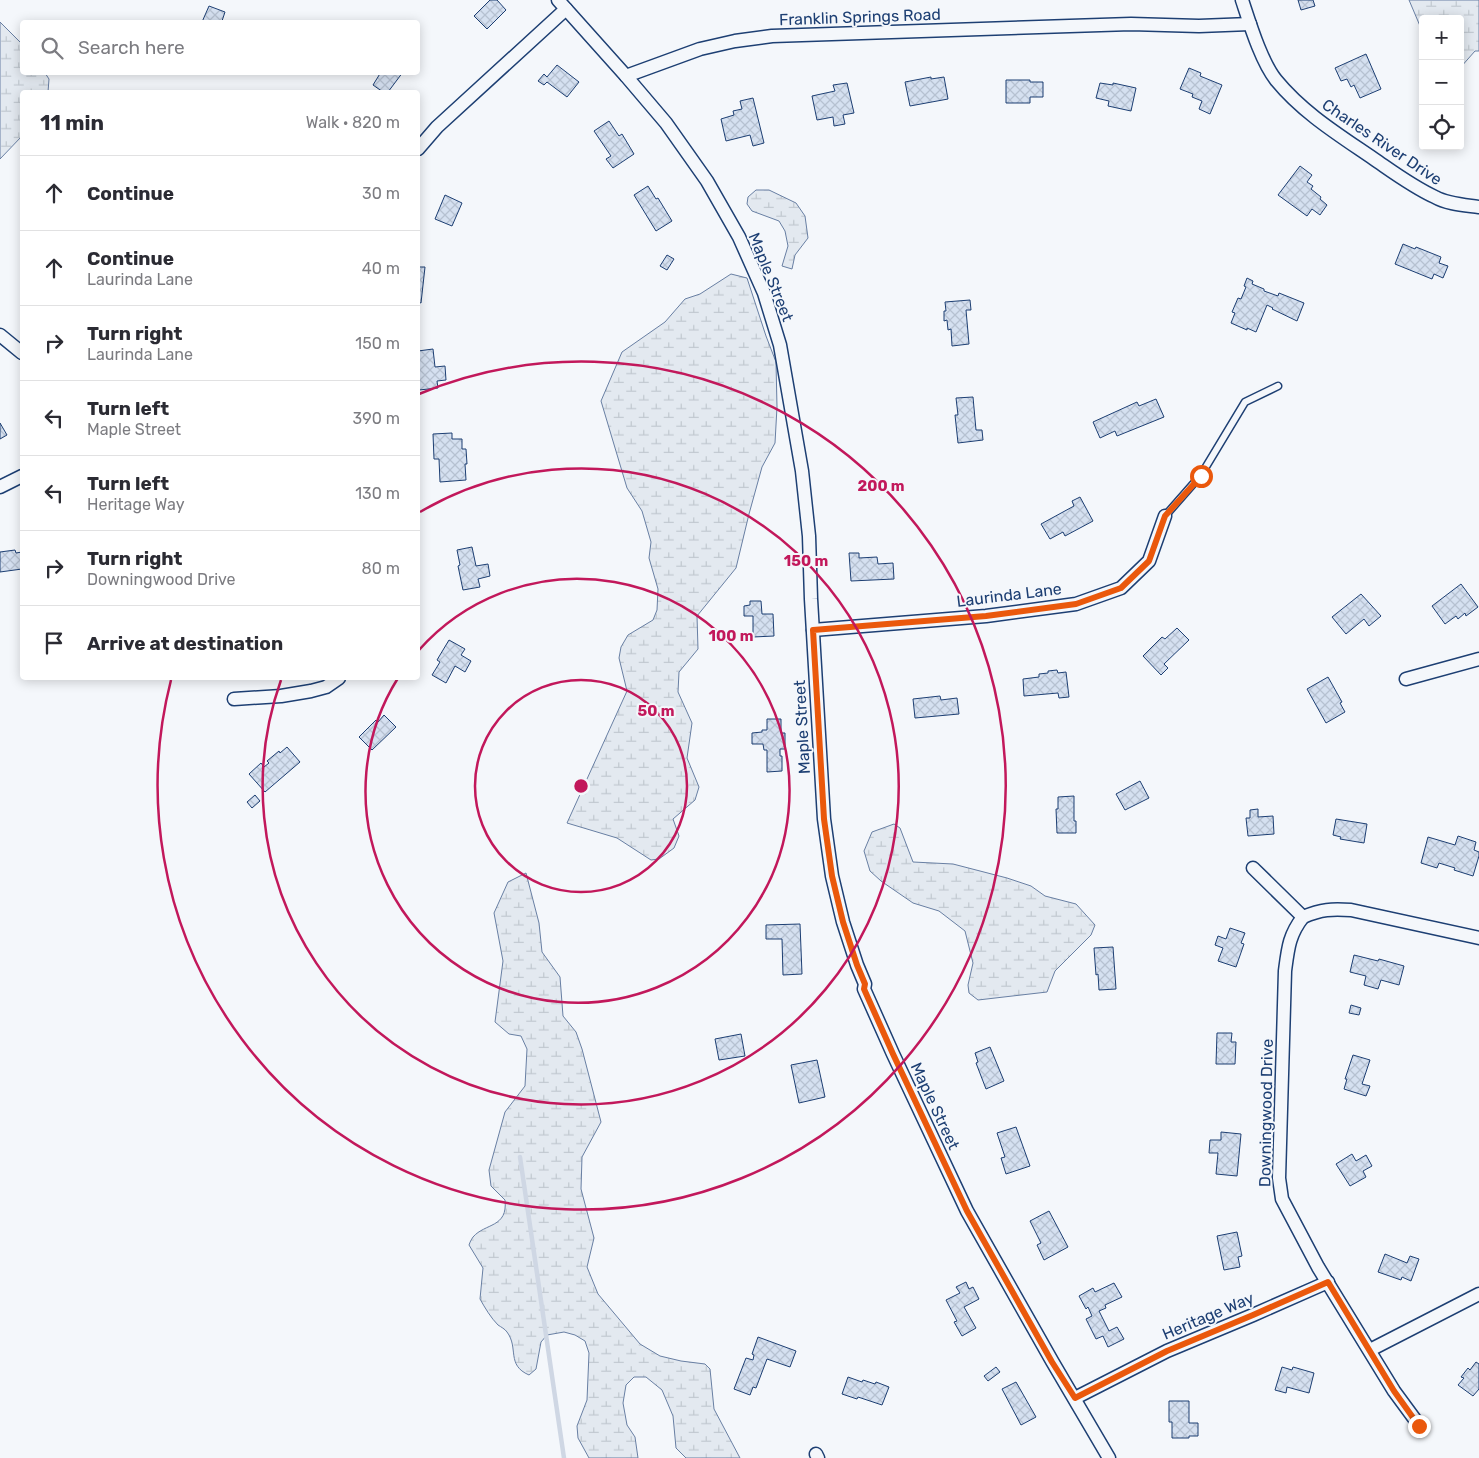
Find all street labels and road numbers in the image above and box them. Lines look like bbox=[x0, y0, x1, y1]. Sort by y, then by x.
street label: Franklin Springs Road bbox=[779, 5, 941, 29]
street label: Charles River Drive bbox=[1319, 95, 1445, 189]
street label: Maple Street bbox=[745, 230, 797, 324]
street label: Laurinda Lane bbox=[955, 579, 1063, 611]
street label: Maple Street bbox=[790, 680, 814, 774]
street label: Downingwood Drive bbox=[1255, 1039, 1277, 1187]
street label: Maple Street bbox=[907, 1059, 963, 1153]
street label: Heritage Way bbox=[1159, 1288, 1257, 1344]

